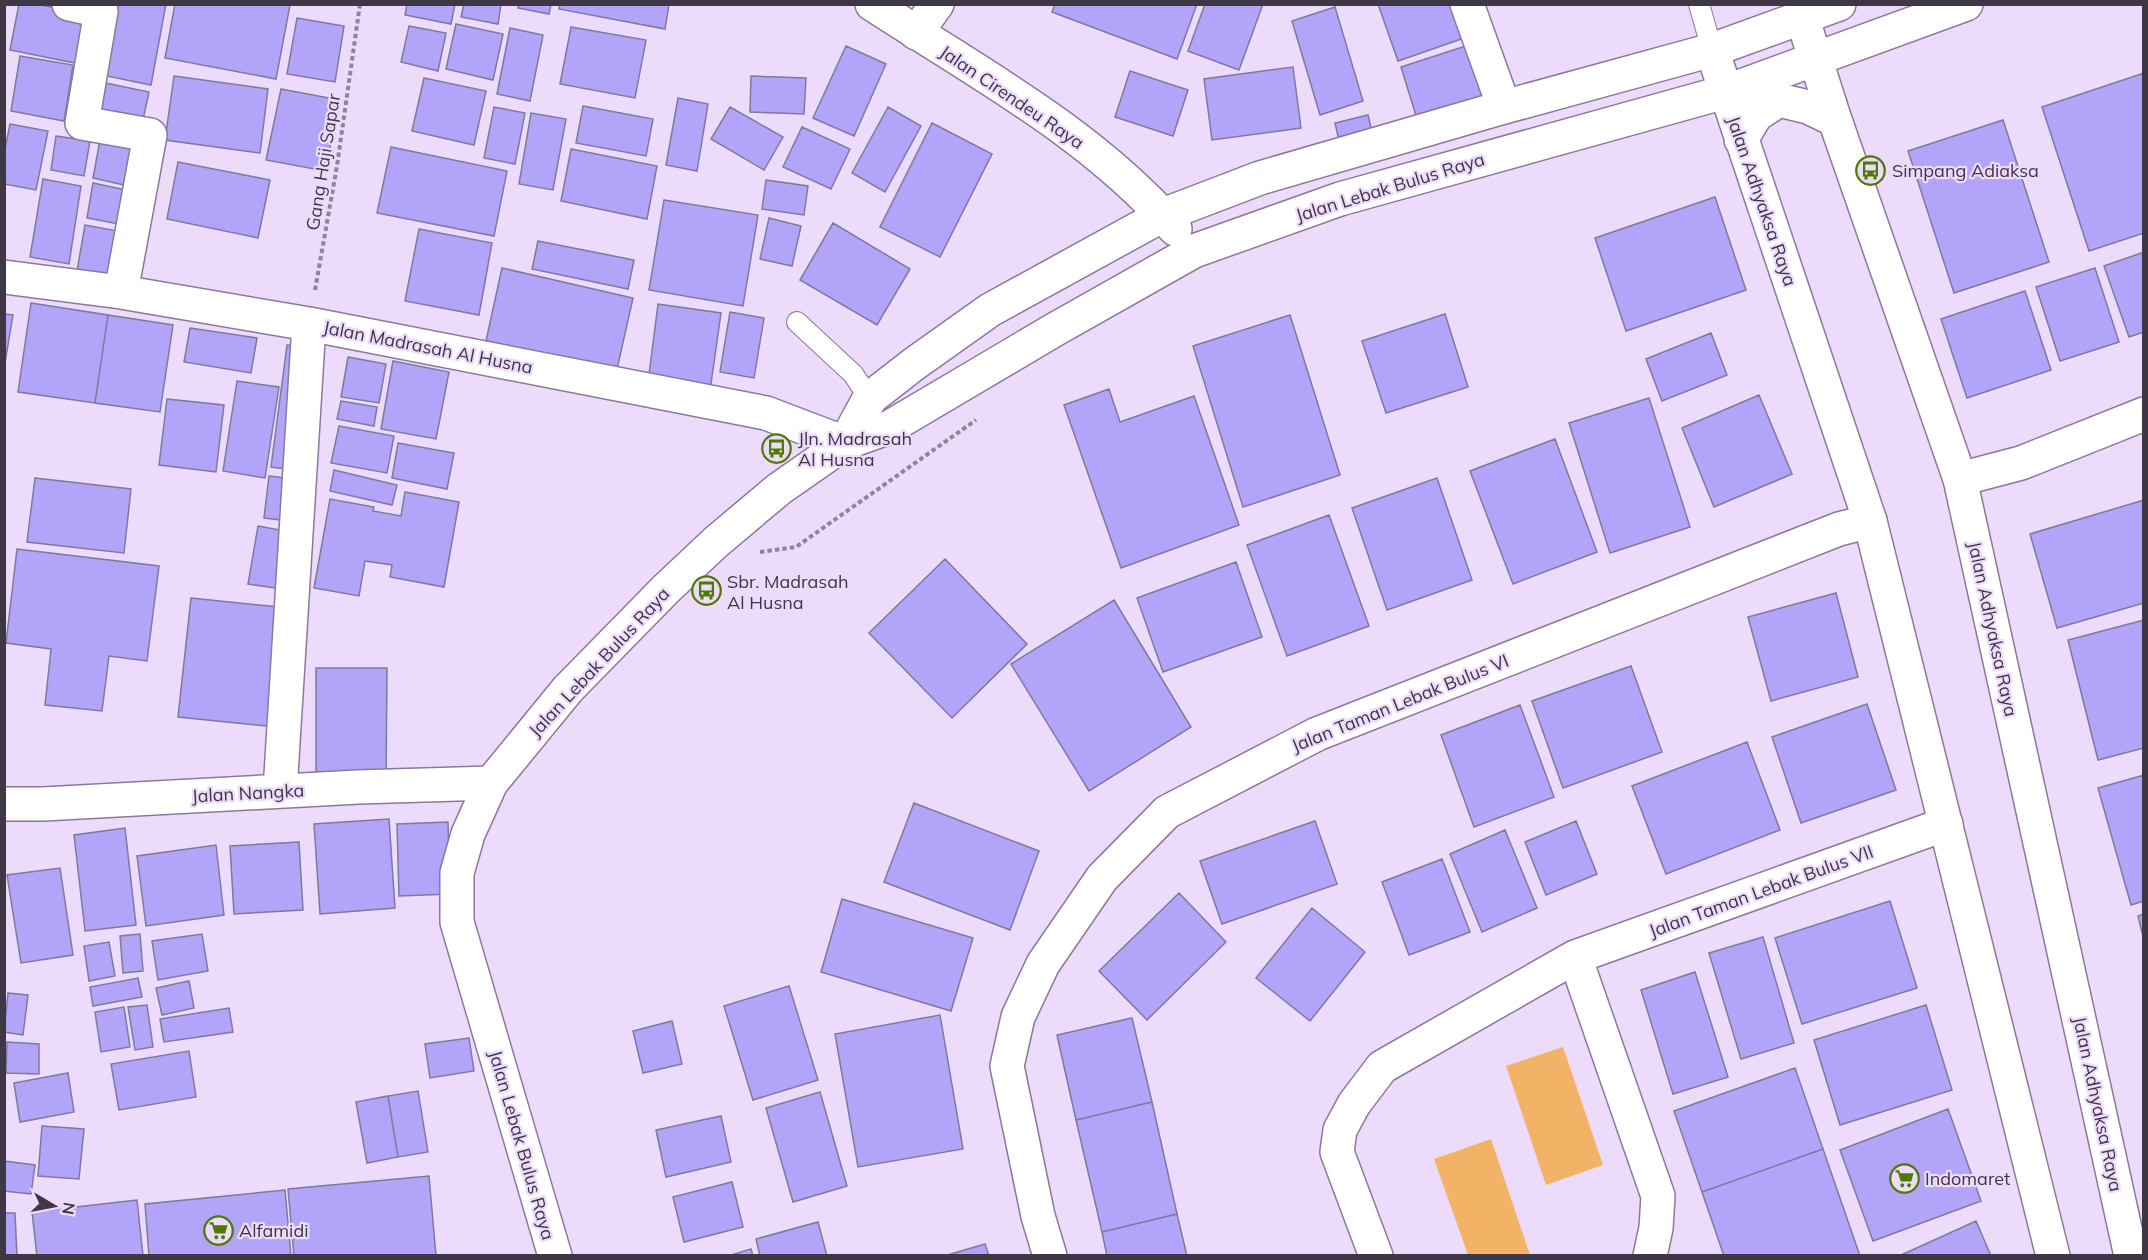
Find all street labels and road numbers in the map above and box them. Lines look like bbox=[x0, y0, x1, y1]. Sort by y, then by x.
street label: Jalan Cirendeu Raya bbox=[935, 40, 1089, 154]
street label: Gang Haji Sapar bbox=[301, 92, 345, 232]
street label: Jalan Adhyaksa Raya bbox=[1722, 113, 1802, 289]
street label: Jalan Lebak Bulus Raya bbox=[1293, 147, 1487, 227]
street label: Jalan Madrasah Al Husna bbox=[321, 315, 535, 379]
street label: Jalan Adhyaksa Raya bbox=[1963, 539, 2023, 719]
street label: Jalan Lebak Bulus Raya bbox=[524, 582, 674, 742]
street label: Jalan Taman Lebak Bulus VI bbox=[1288, 649, 1512, 757]
street label: Jalan Nangka bbox=[191, 779, 305, 807]
street label: Jalan Taman Lebak Bulus VII bbox=[1646, 840, 1876, 942]
street label: Jalan Adhyaksa Raya bbox=[2068, 1014, 2128, 1194]
street label: Jalan Lebak Bulus Raya bbox=[484, 1047, 560, 1243]

